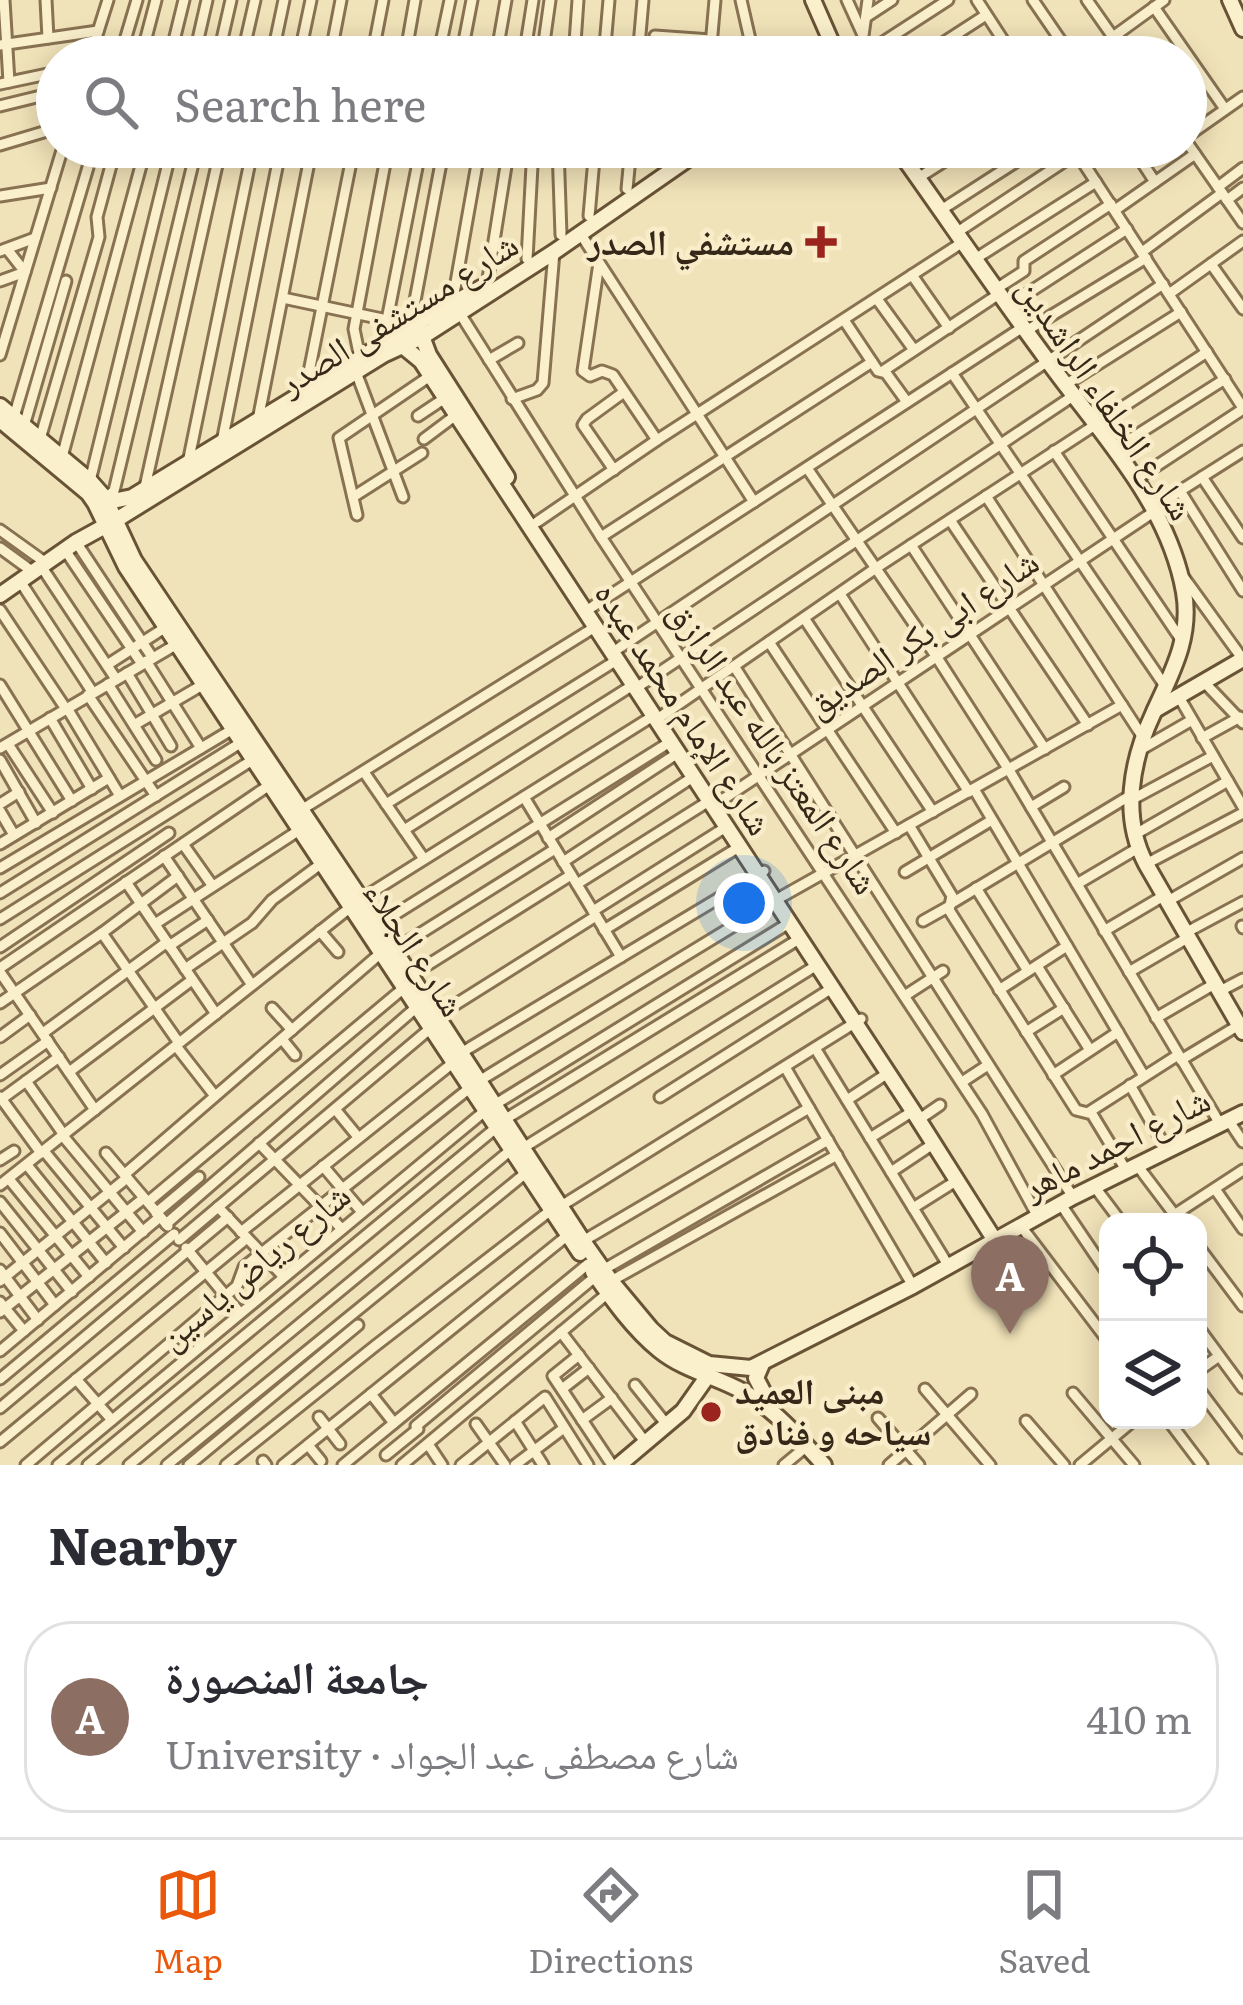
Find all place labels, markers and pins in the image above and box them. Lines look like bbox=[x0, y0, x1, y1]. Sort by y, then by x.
place label: مستشفي الصدر bbox=[585, 213, 794, 271]
marker: مستشفي الصدر bbox=[805, 226, 837, 258]
pin: A bbox=[971, 1235, 1049, 1334]
place label: مبنى العميد سياحه و فنادق bbox=[735, 1362, 931, 1456]
marker: مبنى العميد سياحه و فنادق bbox=[698, 1399, 724, 1425]

